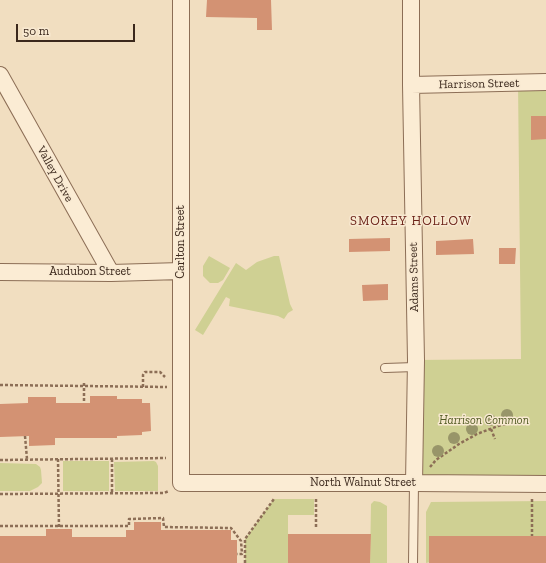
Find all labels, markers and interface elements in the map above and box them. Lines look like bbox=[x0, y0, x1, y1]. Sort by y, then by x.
scale bar bbox=[18, 16, 137, 42]
text: 50 m bbox=[23, 24, 49, 38]
street label: Harrison Street bbox=[438, 76, 520, 92]
street label: Valley Drive bbox=[34, 144, 76, 204]
street label: Carlton Street bbox=[174, 205, 188, 279]
district label: SMOKEY HOLLOW bbox=[350, 213, 472, 229]
street label: Adams Street bbox=[406, 242, 422, 312]
street label: Audubon Street bbox=[49, 265, 131, 279]
park label: Harrison Common bbox=[439, 414, 529, 428]
street label: North Walnut Street bbox=[310, 476, 416, 490]

